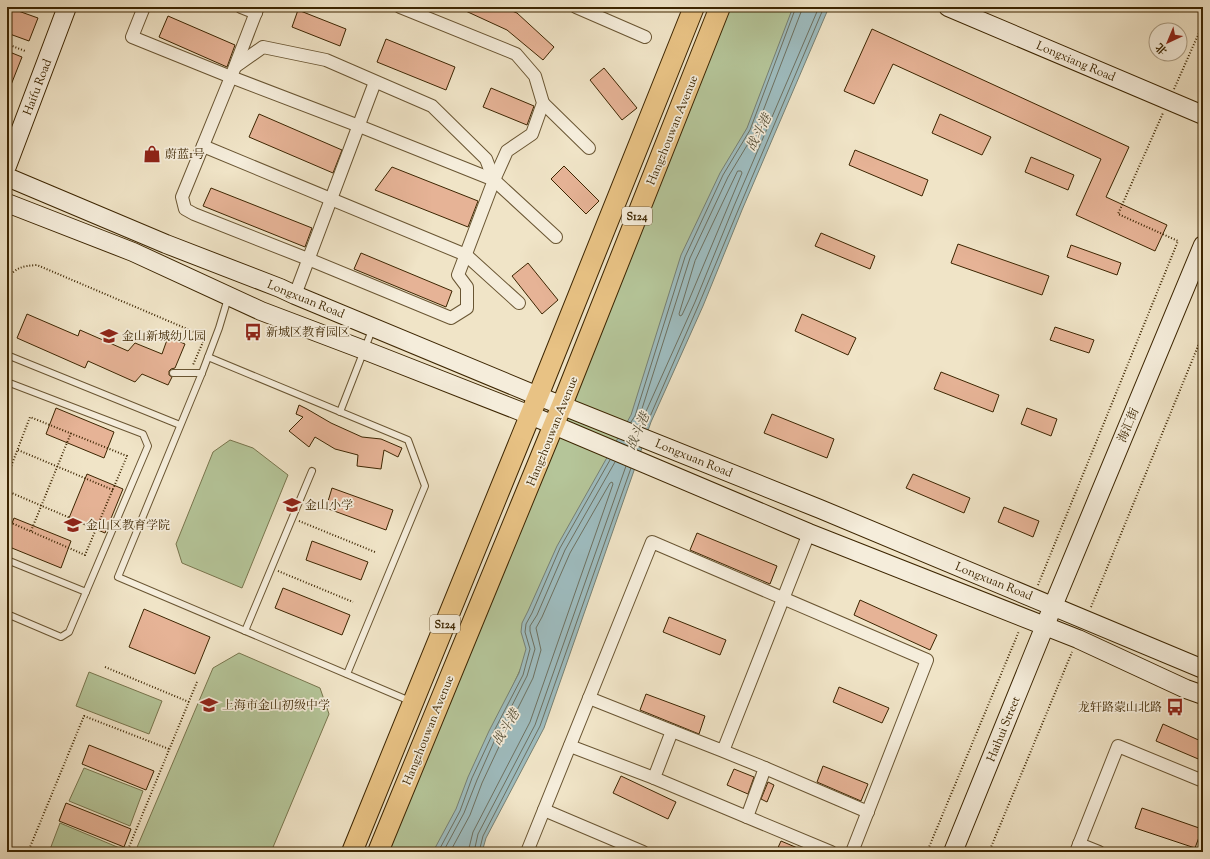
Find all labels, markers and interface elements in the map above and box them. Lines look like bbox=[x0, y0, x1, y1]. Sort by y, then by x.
north arrow bbox=[1148, 22, 1188, 62]
street label: Longxiang Road bbox=[1033, 37, 1118, 87]
text: 北 bbox=[1152, 39, 1171, 58]
street label: Haifu Road bbox=[19, 56, 57, 118]
street label: Hangzhouwan Avenue bbox=[643, 72, 703, 188]
water label: 战斗港 bbox=[743, 110, 778, 154]
shop icon: 蔚蓝1号 bbox=[142, 144, 162, 164]
place label: 蔚蓝1号 bbox=[165, 146, 205, 164]
road number: S124 bbox=[622, 207, 652, 225]
street label: Longxuan Road bbox=[264, 276, 347, 324]
bus stop icon: 新城区教育园区 bbox=[243, 322, 263, 342]
place label: 新城区教育园区 bbox=[266, 324, 350, 342]
school or university icon: 金山新城幼儿园 bbox=[99, 326, 119, 346]
place label: 金山新城幼儿园 bbox=[122, 328, 206, 346]
street label: Hangzhouwan Avenue bbox=[523, 373, 583, 489]
street label: 海汇街 bbox=[1114, 404, 1145, 445]
water label: 战斗港 bbox=[623, 408, 656, 453]
street label: Longxuan Road bbox=[652, 435, 735, 483]
school or university icon: 金山小学 bbox=[282, 495, 302, 515]
place label: 金山小学 bbox=[305, 497, 353, 515]
school or university icon: 金山区教育学院 bbox=[63, 515, 83, 535]
place label: 金山区教育学院 bbox=[86, 517, 170, 535]
street label: Longxuan Road bbox=[952, 558, 1035, 606]
road number: S124 bbox=[430, 615, 460, 633]
street label: Hangzhouwan Avenue bbox=[399, 672, 459, 788]
street label: Haihui Street bbox=[983, 694, 1025, 765]
school or university icon: 上海市金山初级中学 bbox=[199, 695, 219, 715]
place label: 上海市金山初级中学 bbox=[222, 697, 330, 715]
bus stop icon: 龙轩路蒙山北路 bbox=[1165, 697, 1185, 717]
place label: 龙轩路蒙山北路 bbox=[1078, 699, 1162, 717]
water label: 战斗港 bbox=[489, 705, 525, 749]

